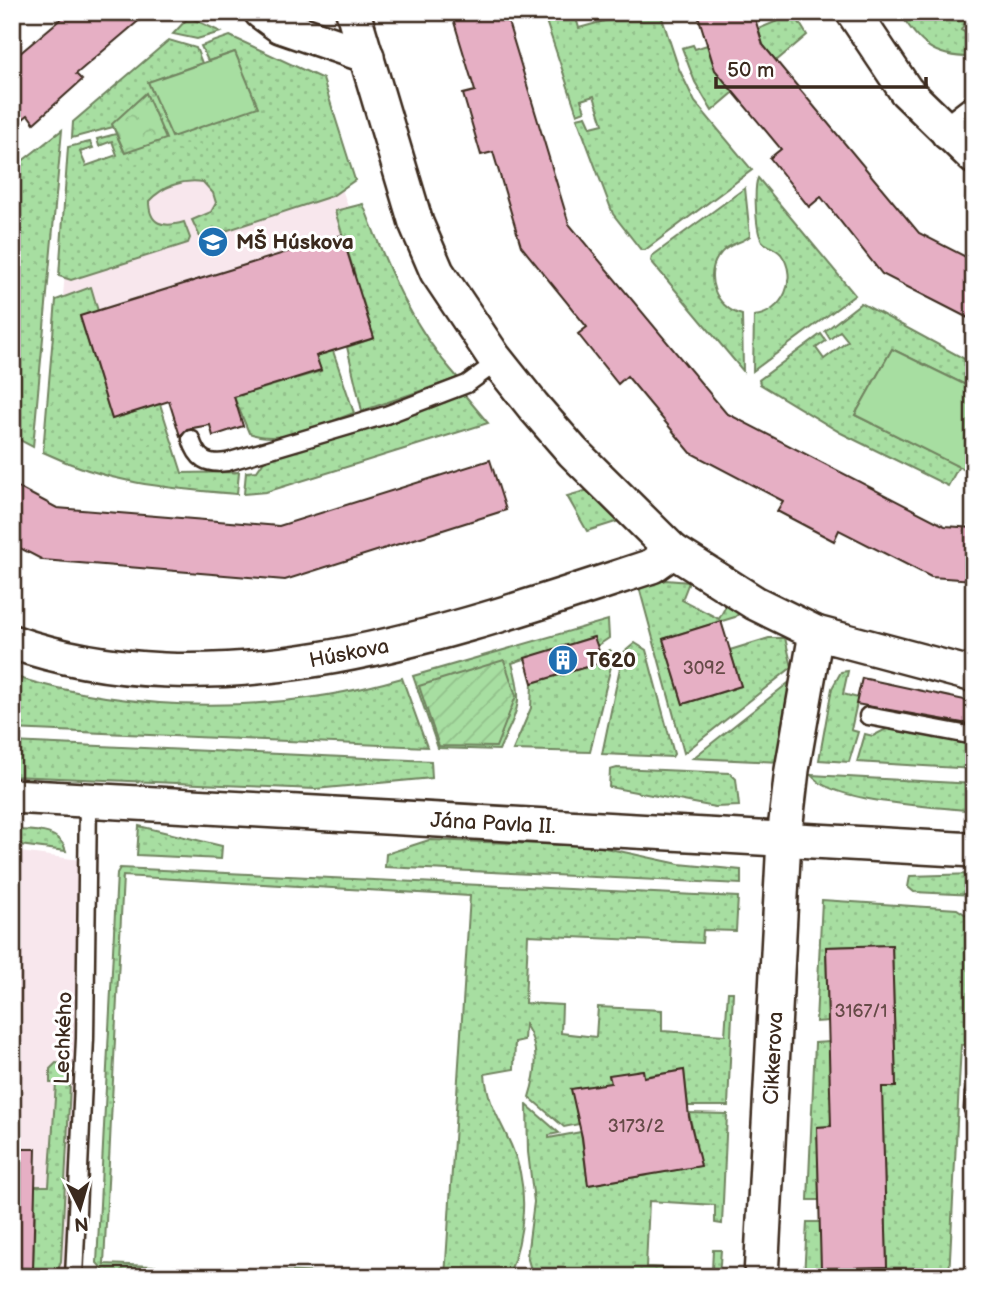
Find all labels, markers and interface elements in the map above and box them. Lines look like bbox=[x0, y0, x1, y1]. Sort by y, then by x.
scale bar bbox=[716, 46, 926, 90]
text: 50 m bbox=[727, 58, 774, 83]
school or university icon: MŠ Húskova bbox=[196, 225, 230, 259]
place label: MŠ Húskova bbox=[236, 229, 354, 255]
street label: Húskova bbox=[307, 634, 391, 673]
building icon: T620 bbox=[546, 643, 580, 677]
place label: T620 bbox=[586, 648, 636, 673]
house number: 3092 bbox=[683, 658, 726, 679]
street label: Jána Pavla II. bbox=[430, 808, 556, 839]
street label: Lechkého bbox=[49, 991, 78, 1085]
house number: 3167/1 bbox=[835, 1001, 887, 1022]
street label: Cikkerova bbox=[759, 1011, 788, 1105]
house number: 3173/2 bbox=[608, 1116, 665, 1137]
north arrow bbox=[46, 1174, 116, 1244]
text: N bbox=[73, 1211, 89, 1236]

